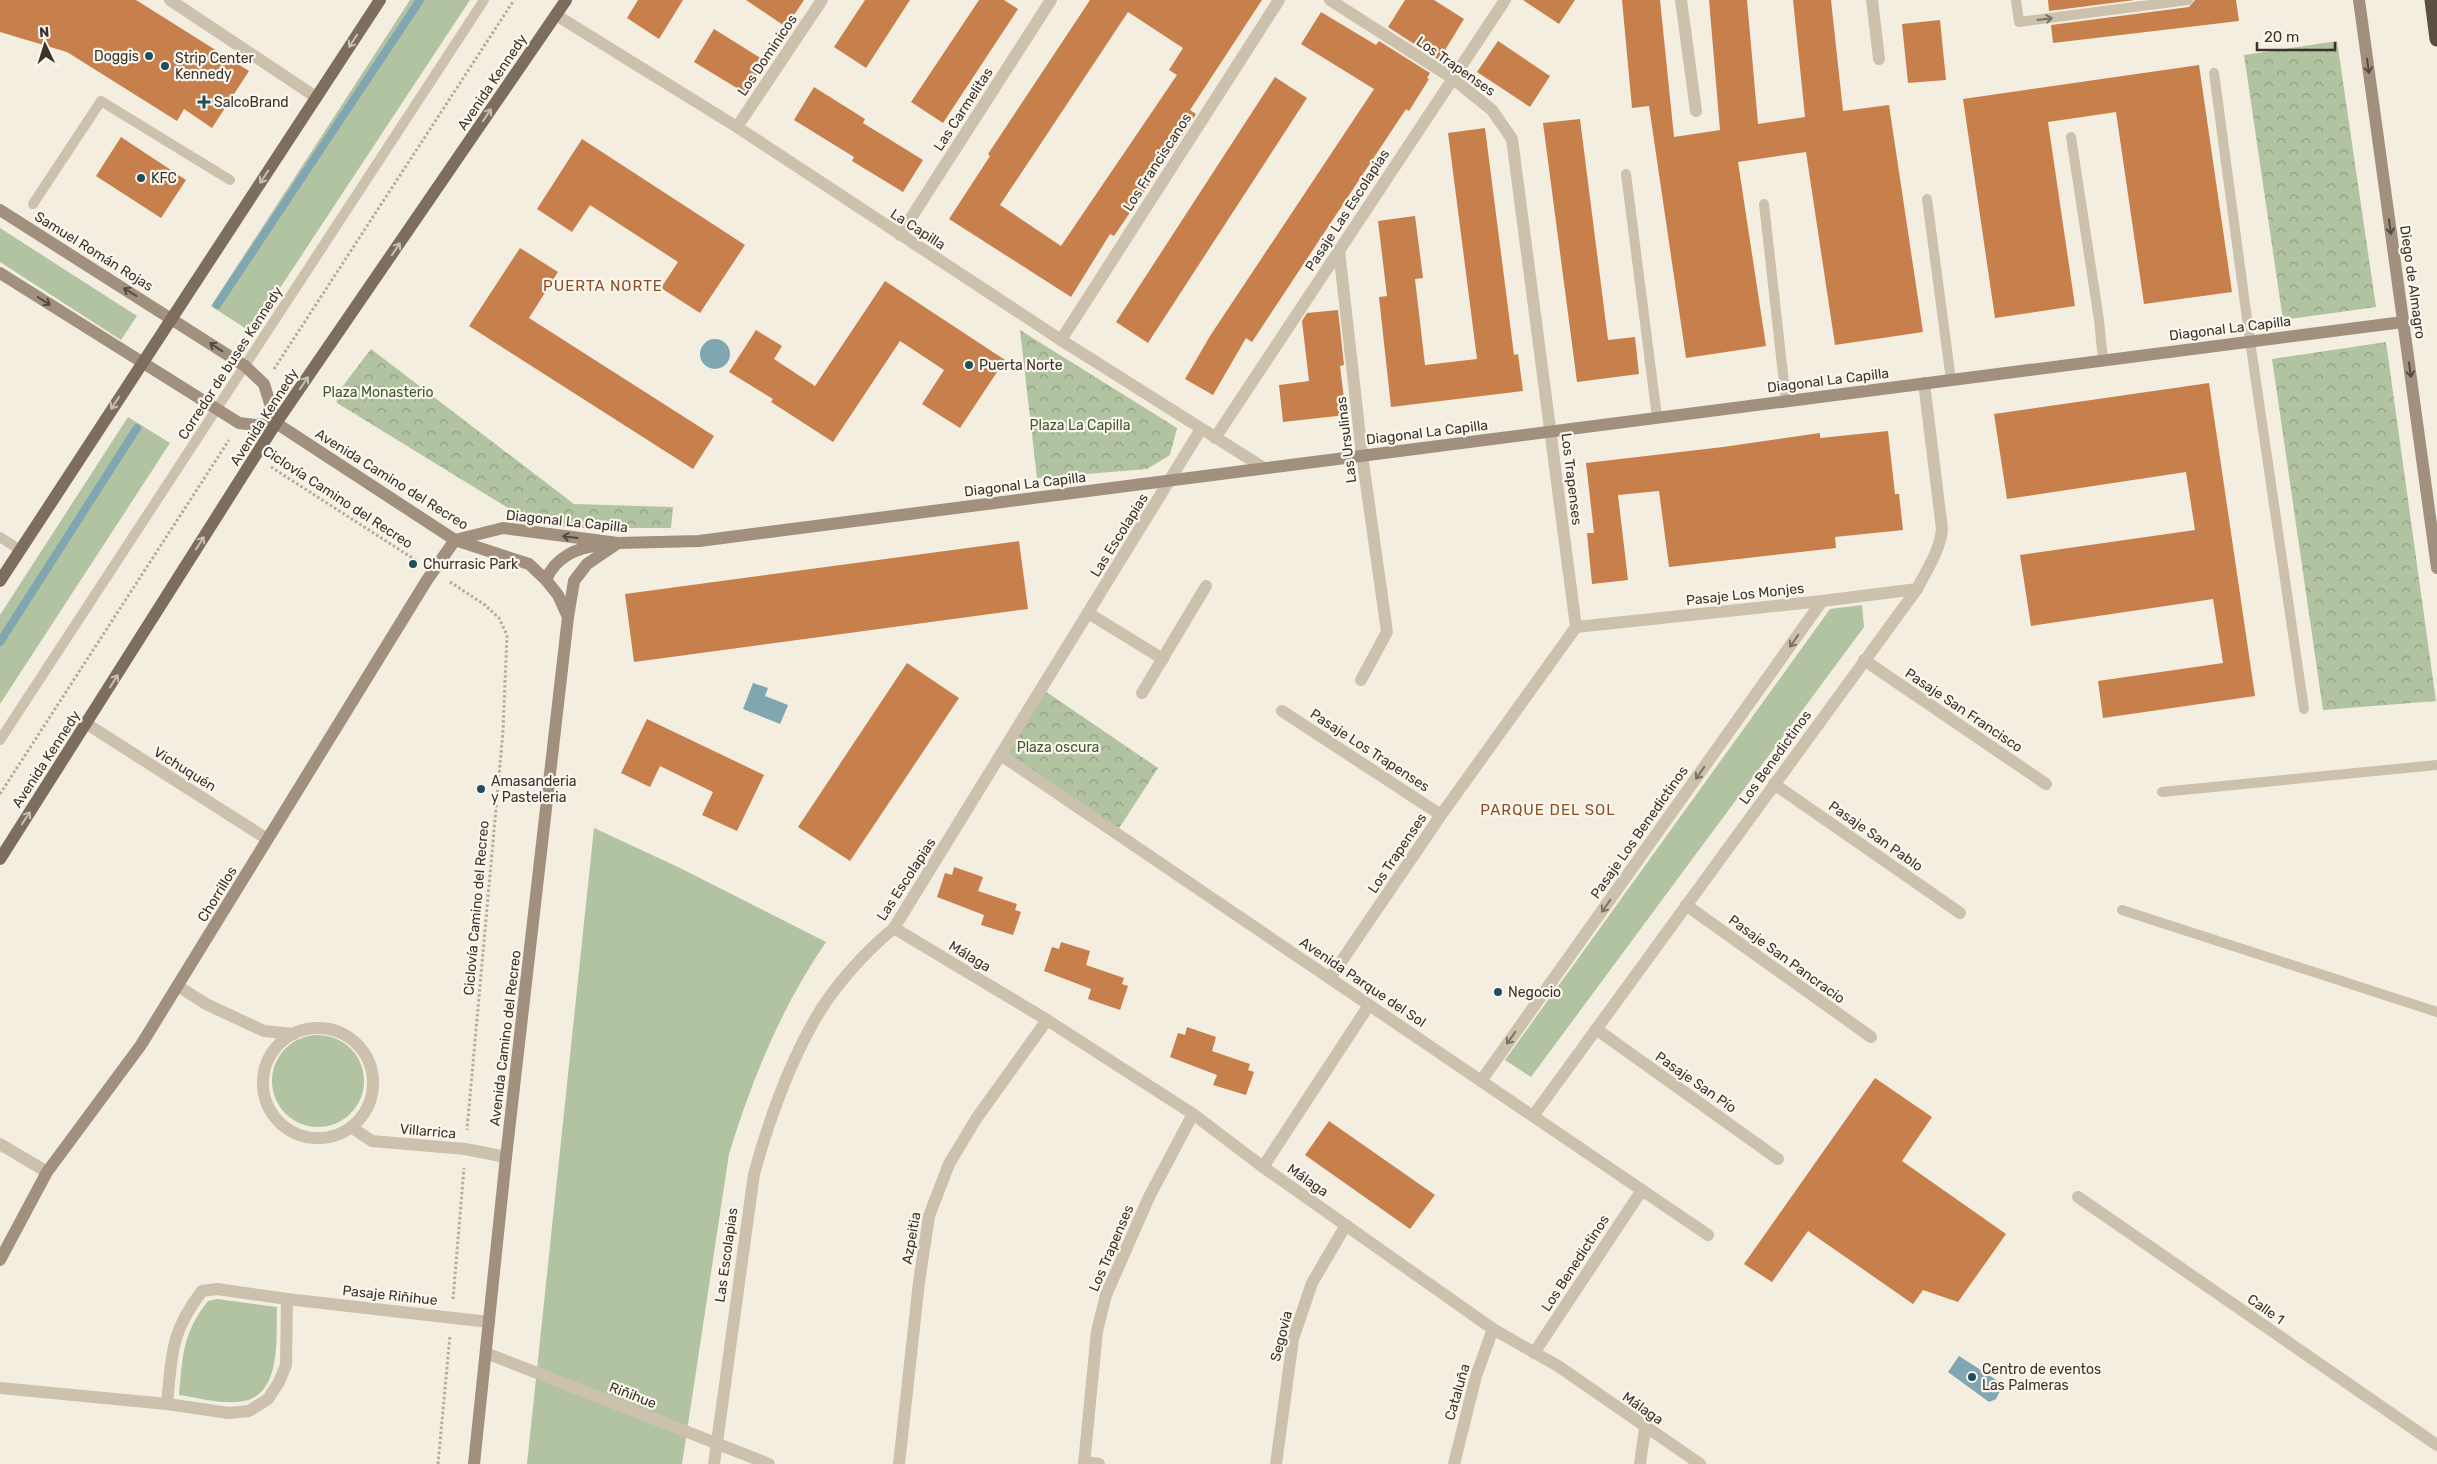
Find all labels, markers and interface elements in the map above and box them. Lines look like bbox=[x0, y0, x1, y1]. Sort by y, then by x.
street label: Los Dominicos bbox=[734, 11, 801, 99]
one-way arrow bbox=[2037, 13, 2053, 23]
north arrow bbox=[20, 20, 70, 70]
scale bar bbox=[2257, 20, 2334, 52]
text: N bbox=[39, 24, 50, 41]
text: 20 m bbox=[2264, 28, 2299, 46]
street label: Avenida Kennedy bbox=[454, 31, 531, 134]
one-way arrow bbox=[348, 33, 358, 47]
street label: Los Trapenses bbox=[1413, 33, 1499, 100]
place label: Doggis bbox=[94, 48, 139, 65]
marker: Doggis bbox=[143, 50, 155, 62]
place label: Strip Center Kennedy bbox=[175, 50, 255, 83]
one-way arrow bbox=[2363, 57, 2373, 73]
marker: Strip Center Kennedy bbox=[159, 60, 171, 72]
street label: Las Carmelitas bbox=[930, 64, 997, 154]
place label: SalcoBrand bbox=[214, 94, 289, 111]
marker: SalcoBrand bbox=[198, 96, 210, 108]
one-way arrow bbox=[482, 108, 492, 122]
street label: Los Franciscanos bbox=[1119, 110, 1195, 214]
street label: Pasaje Las Escolapias bbox=[1302, 146, 1393, 274]
one-way arrow bbox=[259, 169, 269, 183]
place label: KFC bbox=[151, 170, 177, 187]
marker: KFC bbox=[135, 172, 147, 184]
street label: La Capilla bbox=[887, 205, 949, 254]
street label: Samuel Román Rojas bbox=[31, 208, 156, 295]
one-way arrow bbox=[2385, 218, 2395, 234]
street label: Diego de Almagro bbox=[2396, 224, 2429, 340]
one-way arrow bbox=[390, 242, 401, 256]
district label: PUERTA NORTE bbox=[543, 277, 663, 295]
street label: Corredor de buses Kennedy bbox=[175, 283, 286, 443]
one-way arrow bbox=[123, 287, 137, 297]
one-way arrow bbox=[37, 297, 51, 307]
street label: Diagonal La Capilla bbox=[2168, 313, 2292, 344]
one-way arrow bbox=[210, 342, 224, 352]
place label: Puerta Norte bbox=[979, 357, 1063, 374]
marker: Puerta Norte bbox=[963, 359, 975, 371]
one-way arrow bbox=[2405, 362, 2415, 378]
street label: Avenida Kennedy bbox=[227, 365, 302, 469]
street label: Diagonal La Capilla bbox=[1766, 365, 1890, 396]
one-way arrow bbox=[299, 376, 309, 390]
park label: Plaza Monasterio bbox=[323, 384, 433, 401]
one-way arrow bbox=[109, 396, 119, 410]
street label: Las Ursulinas bbox=[1333, 396, 1360, 484]
park label: Plaza La Capilla bbox=[1030, 417, 1130, 434]
street label: Diagonal La Capilla bbox=[1365, 417, 1489, 448]
street label: Avenida Camino del Recreo bbox=[312, 425, 471, 534]
street label: Los Trapenses bbox=[1557, 432, 1586, 526]
street label: Ciclovía Camino del Recreo bbox=[260, 443, 416, 552]
street label: Diagonal La Capilla bbox=[963, 469, 1087, 500]
street label: Las Escolapias bbox=[1087, 490, 1152, 580]
street label: Diagonal La Capilla bbox=[505, 507, 629, 536]
one-way arrow bbox=[562, 531, 578, 541]
one-way arrow bbox=[196, 537, 206, 551]
place label: Churrasic Park bbox=[423, 556, 519, 573]
marker: Churrasic Park bbox=[407, 558, 419, 570]
street label: Pasaje Los Monjes bbox=[1685, 580, 1805, 609]
one-way arrow bbox=[1789, 634, 1799, 648]
street label: Pasaje San Francisco bbox=[1902, 665, 2026, 756]
one-way arrow bbox=[108, 674, 119, 688]
street label: Pasaje Los Trapenses bbox=[1307, 705, 1433, 795]
street label: Avenida Kennedy bbox=[9, 707, 84, 811]
street label: Los Benedictinos bbox=[1736, 707, 1815, 808]
park label: Plaza oscura bbox=[1017, 739, 1099, 756]
street label: Vichuquén bbox=[150, 744, 219, 795]
street label: Pasaje Los Benedictinos bbox=[1587, 763, 1692, 902]
one-way arrow bbox=[1695, 766, 1705, 780]
place label: Amasanderia y Pasteleria bbox=[491, 773, 577, 806]
marker: Amasanderia y Pasteleria bbox=[475, 783, 487, 795]
street label: Pasaje San Pablo bbox=[1825, 798, 1926, 875]
district label: PARQUE DEL SOL bbox=[1480, 801, 1616, 819]
street label: Los Trapenses bbox=[1364, 810, 1430, 896]
one-way arrow bbox=[21, 811, 32, 825]
street label: Ciclovía Camino del Recreo bbox=[460, 820, 493, 996]
street label: Las Escolapias bbox=[873, 835, 940, 924]
street label: Chorrillos bbox=[194, 863, 241, 925]
one-way arrow bbox=[1600, 899, 1611, 912]
street label: Pasaje San Pancracio bbox=[1725, 911, 1848, 1007]
street label: Avenida Parque del Sol bbox=[1296, 934, 1429, 1031]
street label: Málaga bbox=[946, 937, 994, 976]
street label: Avenida Camino del Recreo bbox=[486, 949, 525, 1127]
place label: Negocio bbox=[1508, 984, 1561, 1001]
marker: Negocio bbox=[1492, 986, 1504, 998]
one-way arrow bbox=[1506, 1031, 1516, 1045]
street label: Pasaje San Pío bbox=[1652, 1048, 1740, 1117]
street label: Villarrica bbox=[399, 1121, 457, 1142]
street label: Málaga bbox=[1284, 1160, 1331, 1201]
street label: Los Trapenses bbox=[1086, 1202, 1137, 1294]
street label: Las Escolapias bbox=[711, 1207, 742, 1303]
street label: Azpeitia bbox=[899, 1211, 924, 1265]
street label: Los Benedictinos bbox=[1538, 1212, 1613, 1315]
street label: Pasaje Riñihue bbox=[342, 1282, 439, 1309]
street label: Calle 1 bbox=[2244, 1291, 2287, 1328]
street label: Segovia bbox=[1267, 1309, 1296, 1363]
place label: Centro de eventos Las Palmeras bbox=[1982, 1361, 2101, 1394]
street label: Cataluña bbox=[1441, 1362, 1474, 1422]
marker: Centro de eventos Las Palmeras bbox=[1966, 1371, 1978, 1383]
street label: Riñihue bbox=[607, 1379, 659, 1412]
street label: Málaga bbox=[1619, 1388, 1666, 1429]

